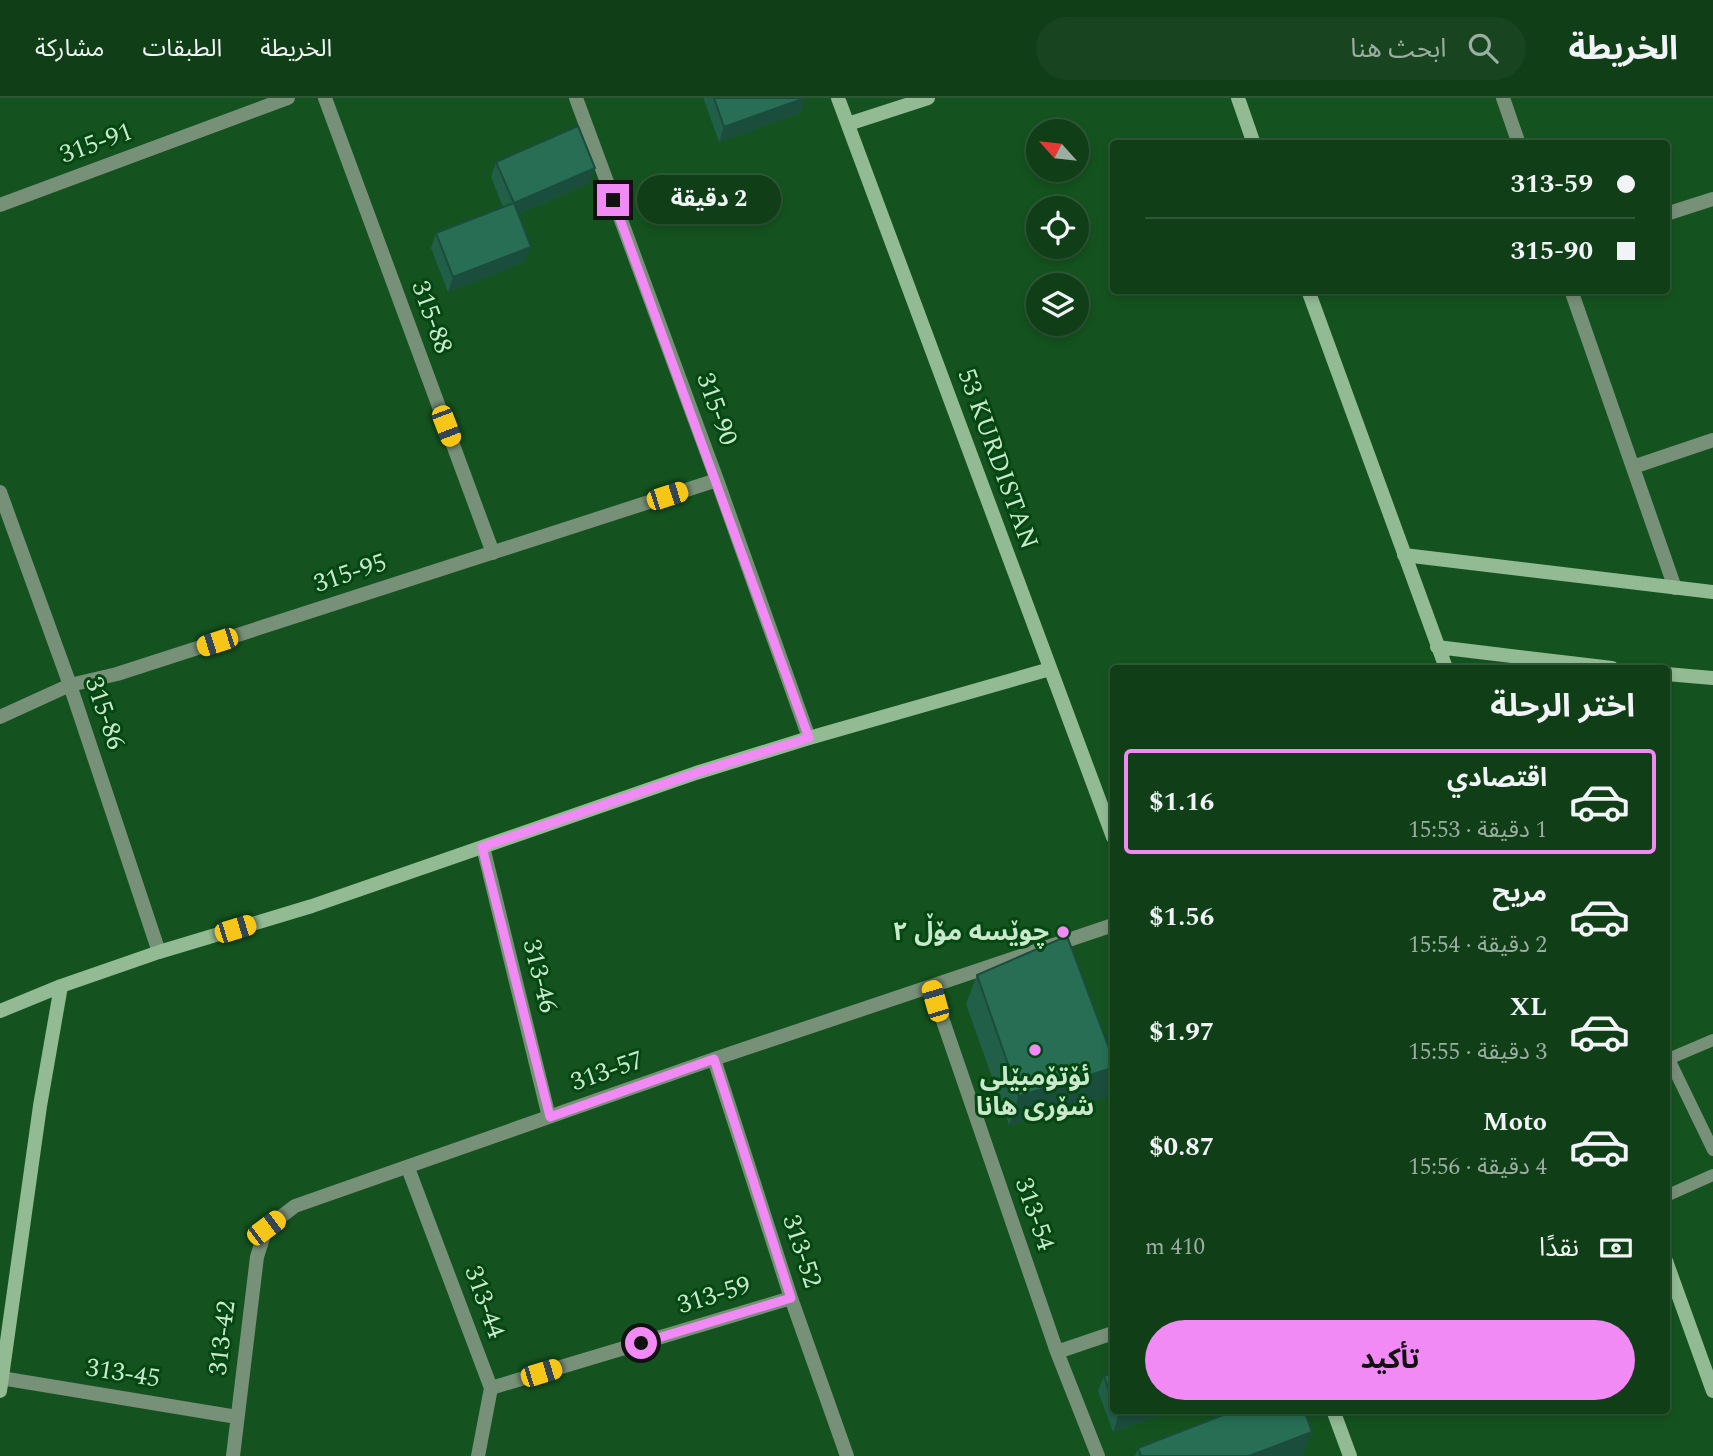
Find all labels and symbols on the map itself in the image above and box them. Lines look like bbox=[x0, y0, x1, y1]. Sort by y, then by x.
street label: 315-91 bbox=[54, 111, 138, 175]
north arrow bbox=[1026, 119, 1088, 182]
callout: 2 دقيقة bbox=[638, 176, 781, 224]
route end bbox=[597, 184, 629, 216]
street label: 315-88 bbox=[400, 275, 464, 359]
street label: 53 KURDISTAN bbox=[947, 363, 1049, 555]
street label: 315-90 bbox=[685, 367, 749, 451]
car bbox=[429, 403, 464, 449]
car bbox=[644, 480, 691, 512]
street label: 315-95 bbox=[308, 542, 392, 604]
car bbox=[194, 626, 241, 658]
street label: 315-86 bbox=[74, 671, 136, 755]
place label: چوێسە مۆڵ ۲ bbox=[893, 912, 1049, 952]
car bbox=[212, 913, 259, 945]
marker: چوێسە مۆڵ ۲ bbox=[1055, 924, 1071, 940]
street label: 313-46 bbox=[512, 935, 568, 1017]
car bbox=[920, 978, 951, 1024]
street label: 313-57 bbox=[565, 1040, 649, 1102]
marker: ئۆتۆمبێلی شۆری هانا bbox=[1027, 1042, 1043, 1058]
place label: ئۆتۆمبێلی شۆری هانا bbox=[976, 1057, 1094, 1127]
street label: 313-54 bbox=[1004, 1172, 1066, 1256]
car bbox=[243, 1207, 290, 1249]
street label: 313-52 bbox=[771, 1209, 833, 1293]
street label: 313-44 bbox=[453, 1260, 517, 1344]
street label: 313-59 bbox=[672, 1265, 756, 1325]
street label: 313-42 bbox=[198, 1298, 246, 1378]
route start bbox=[625, 1327, 657, 1359]
street label: 313-45 bbox=[83, 1347, 163, 1399]
car bbox=[518, 1357, 565, 1389]

